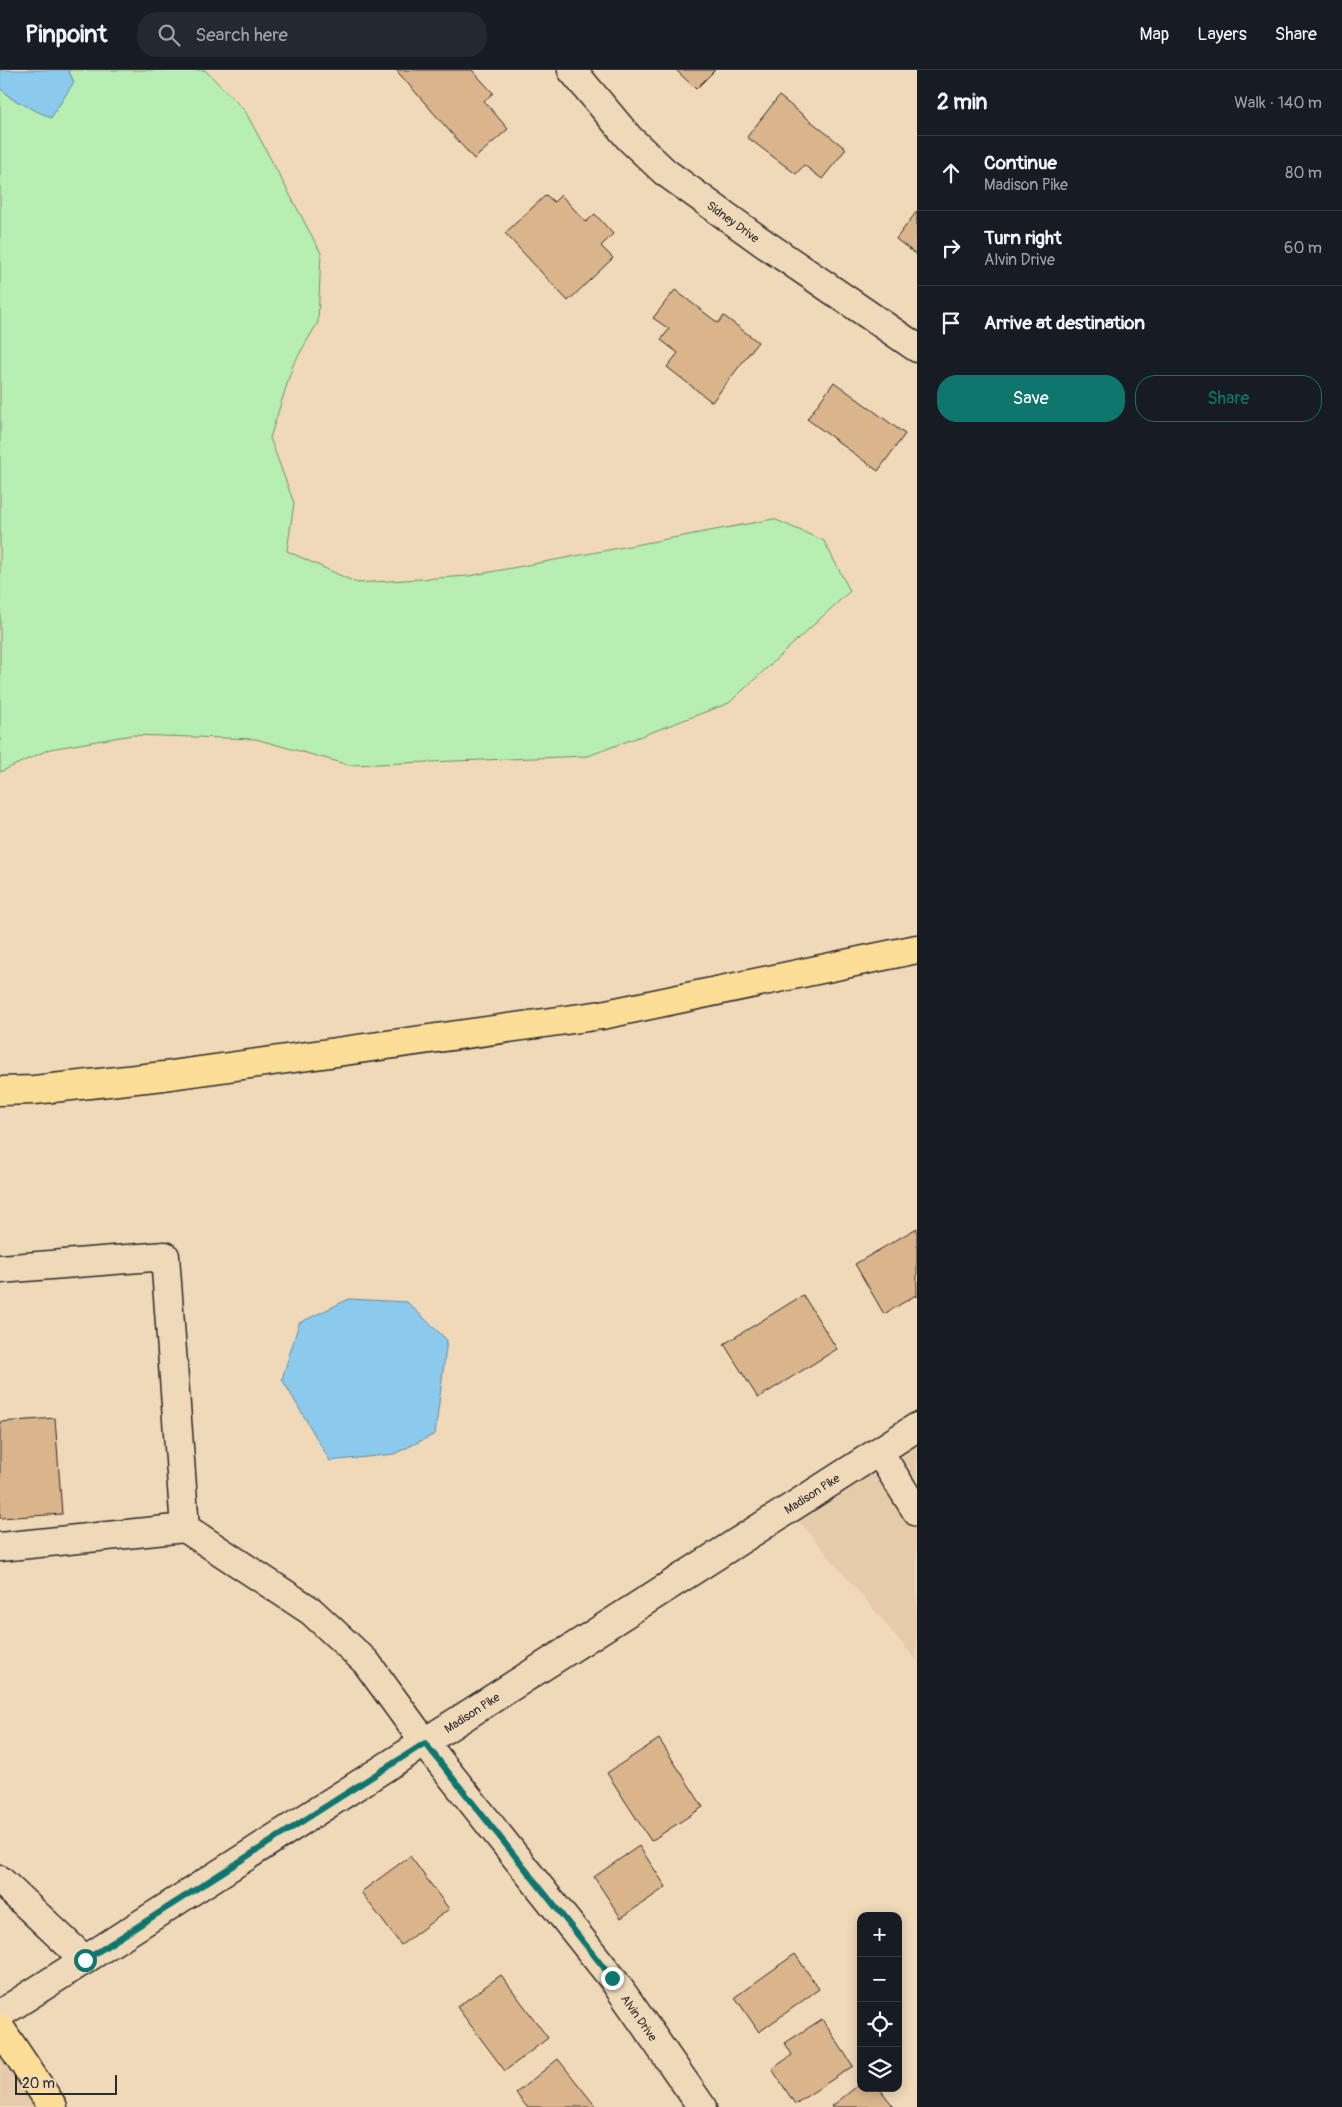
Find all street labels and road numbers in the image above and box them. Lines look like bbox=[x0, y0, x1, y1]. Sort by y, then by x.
street label: Sidney Drive bbox=[704, 198, 762, 246]
street label: Madison Pike bbox=[782, 1471, 843, 1518]
street label: Madison Pike bbox=[442, 1690, 503, 1737]
street label: Alvin Drive bbox=[617, 1992, 660, 2044]

